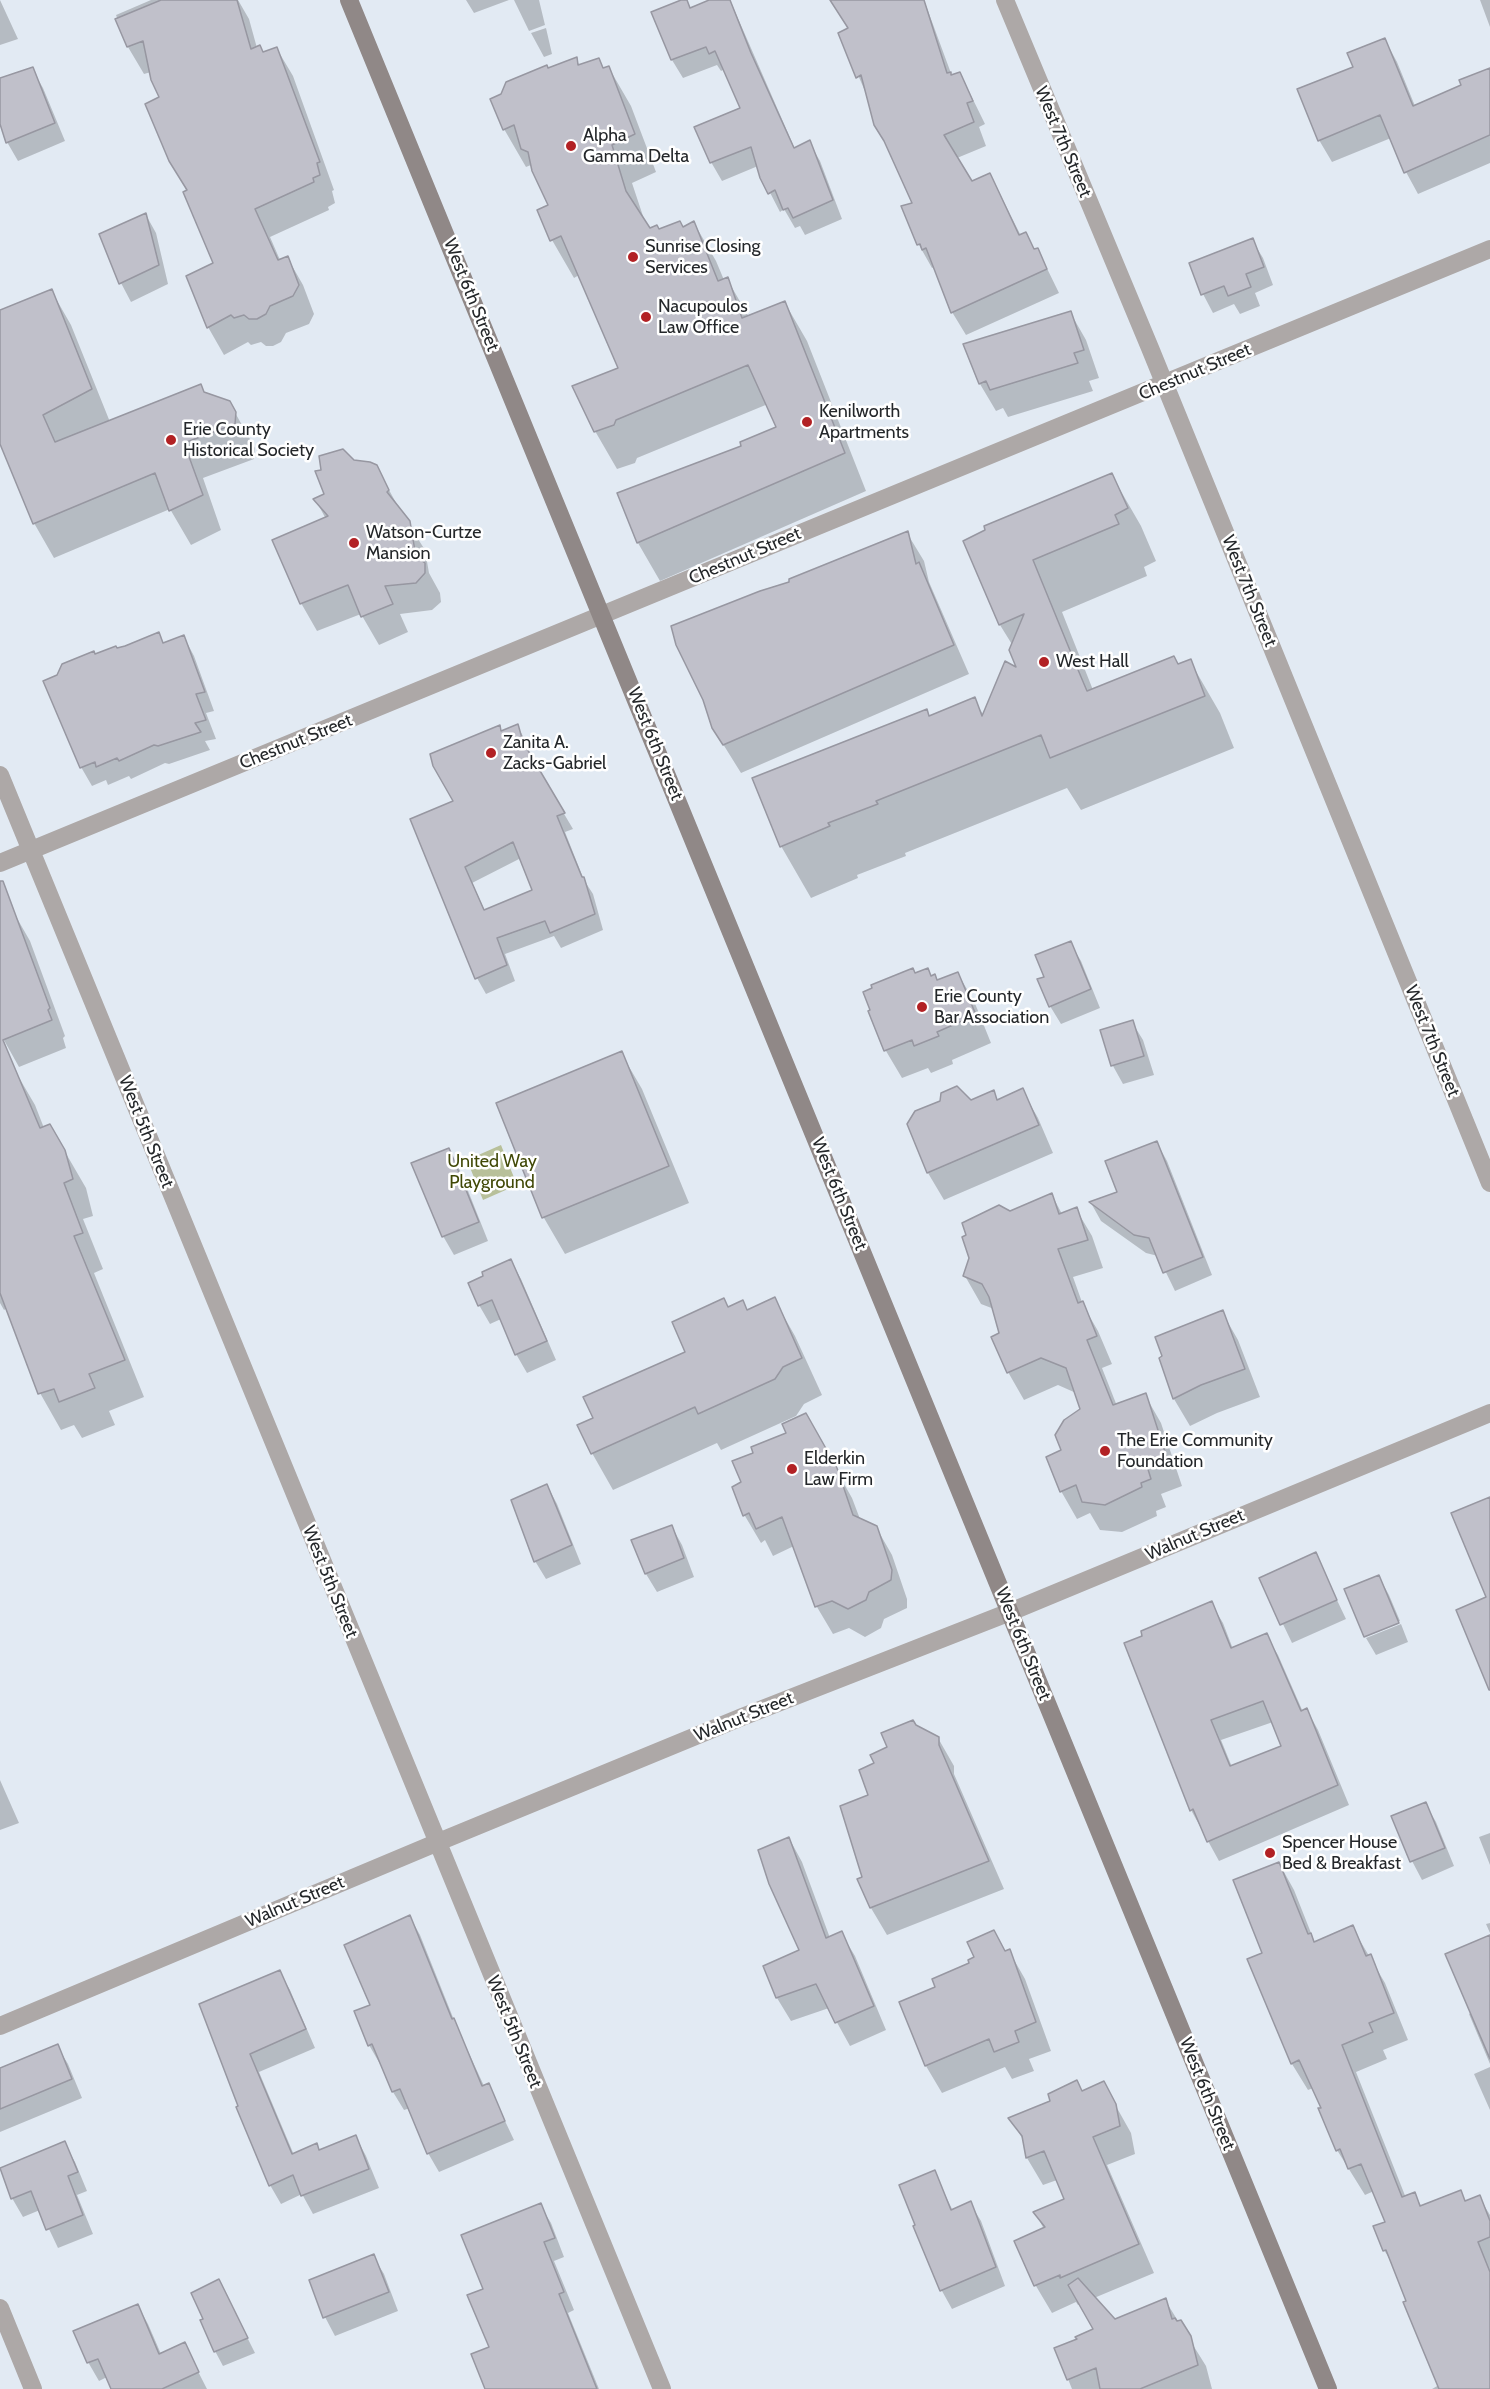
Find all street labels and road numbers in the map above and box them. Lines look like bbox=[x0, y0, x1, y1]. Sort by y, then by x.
street label: West 7th Street bbox=[1030, 83, 1096, 201]
street label: West 6th Street bbox=[439, 236, 503, 354]
street label: Chestnut Street bbox=[1136, 339, 1254, 405]
street label: Chestnut Street bbox=[686, 523, 804, 589]
street label: West 7th Street bbox=[1217, 532, 1281, 650]
street label: West 6th Street bbox=[623, 685, 687, 803]
street label: Chestnut Street bbox=[237, 710, 355, 774]
street label: West 7th Street bbox=[1400, 982, 1464, 1100]
street label: West 5th Street bbox=[114, 1073, 178, 1191]
street label: West 6th Street bbox=[807, 1135, 871, 1253]
street label: Walnut Street bbox=[1142, 1505, 1248, 1565]
street label: West 5th Street bbox=[298, 1523, 362, 1641]
street label: West 6th Street bbox=[991, 1585, 1055, 1703]
street label: Walnut Street bbox=[691, 1687, 797, 1747]
street label: Walnut Street bbox=[242, 1872, 348, 1932]
street label: West 5th Street bbox=[482, 1973, 546, 2091]
street label: West 6th Street bbox=[1175, 2035, 1239, 2153]

